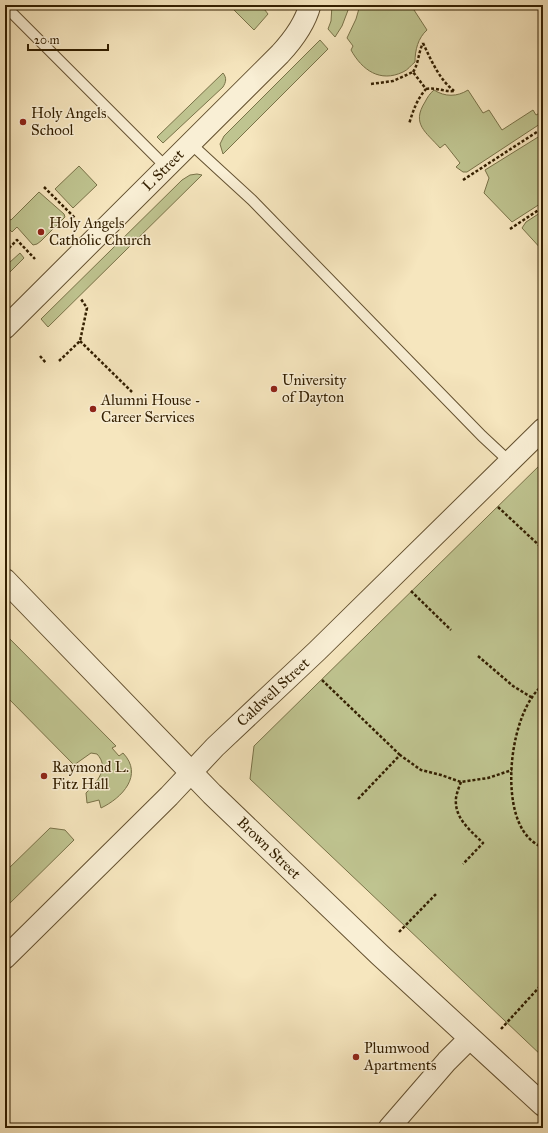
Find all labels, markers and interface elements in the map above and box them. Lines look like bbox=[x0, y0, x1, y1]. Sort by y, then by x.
scale bar bbox=[28, 26, 108, 52]
text: 20 m bbox=[34, 33, 60, 47]
place label: Holy Angels School bbox=[31, 104, 106, 139]
marker: Holy Angels School bbox=[18, 117, 28, 127]
street label: L Street bbox=[138, 145, 188, 195]
place label: Holy Angels Catholic Church bbox=[49, 214, 152, 249]
marker: Holy Angels Catholic Church bbox=[36, 227, 46, 237]
place label: University of Dayton bbox=[282, 371, 347, 406]
marker: University of Dayton bbox=[269, 384, 279, 394]
place label: Alumni House - Career Services bbox=[100, 391, 201, 426]
marker: Alumni House - Career Services bbox=[88, 404, 98, 414]
street label: Caldwell Street bbox=[233, 653, 314, 730]
place label: Raymond L. Fitz Hall bbox=[52, 758, 129, 793]
marker: Raymond L. Fitz Hall bbox=[39, 771, 49, 781]
street label: Brown Street bbox=[233, 813, 305, 883]
place label: Plumwood Apartments bbox=[363, 1039, 437, 1074]
marker: Plumwood Apartments bbox=[351, 1052, 361, 1062]

